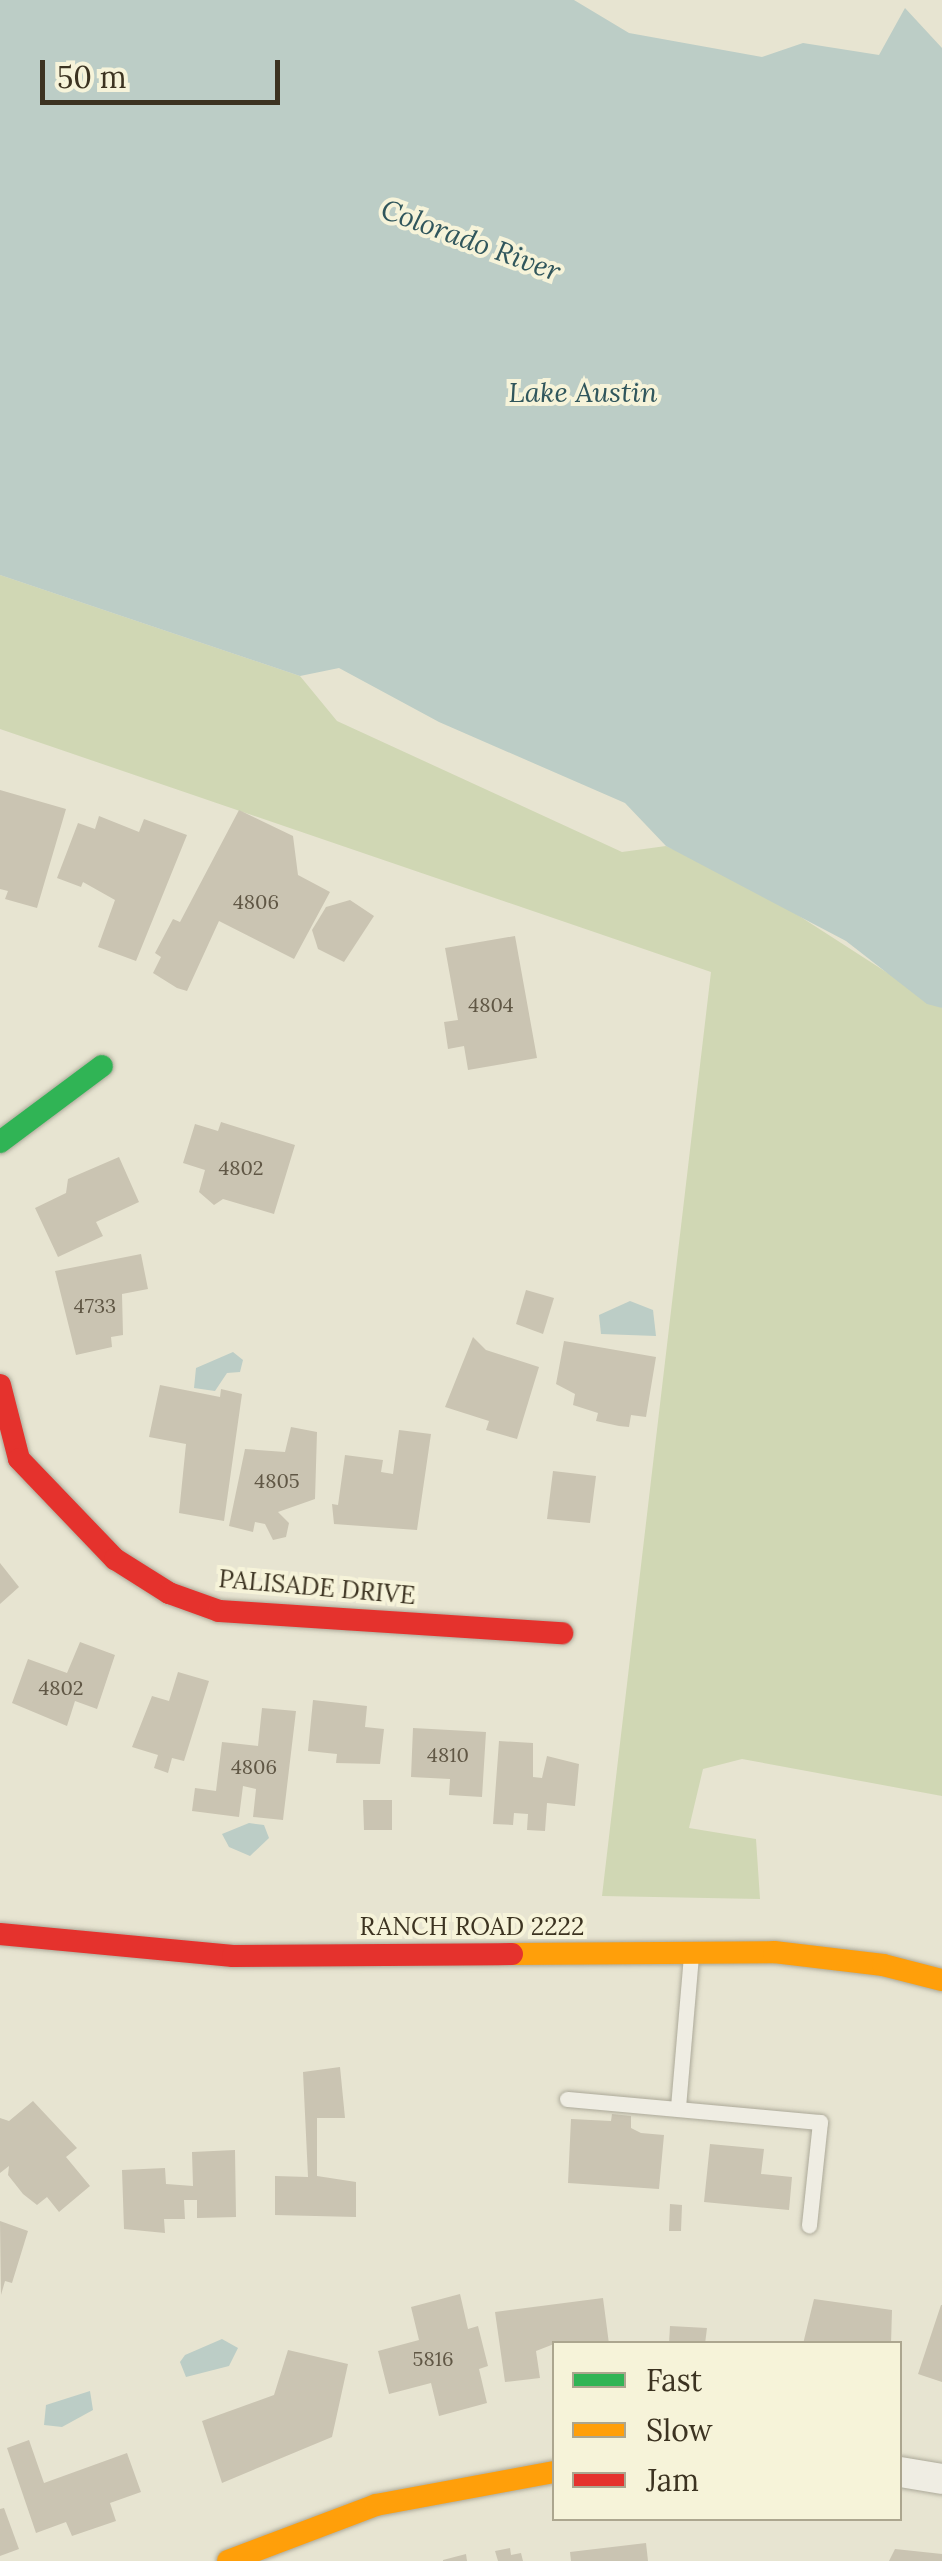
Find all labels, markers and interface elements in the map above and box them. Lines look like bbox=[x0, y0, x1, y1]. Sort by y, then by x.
scale bar bbox=[45, 40, 285, 102]
text: 50 m bbox=[57, 58, 127, 96]
water label: Colorado River bbox=[377, 192, 565, 288]
water label: Lake Austin bbox=[508, 375, 658, 409]
house number: 4806 bbox=[233, 889, 279, 913]
house number: 4804 bbox=[468, 992, 514, 1016]
house number: 4802 bbox=[218, 1155, 264, 1179]
house number: 4733 bbox=[74, 1293, 116, 1317]
house number: 4805 bbox=[254, 1468, 300, 1492]
street label: PALISADE DRIVE bbox=[217, 1563, 417, 1611]
house number: 4802 bbox=[38, 1675, 84, 1699]
house number: 4810 bbox=[427, 1742, 469, 1766]
house number: 4806 bbox=[231, 1754, 277, 1778]
street label: RANCH ROAD 2222 bbox=[360, 1911, 584, 1941]
legend bbox=[552, 2341, 902, 2521]
house number: 5816 bbox=[413, 2346, 453, 2370]
text: Fast bbox=[646, 2361, 702, 2399]
text: Slow bbox=[646, 2411, 712, 2449]
text: Jam bbox=[646, 2461, 699, 2499]

